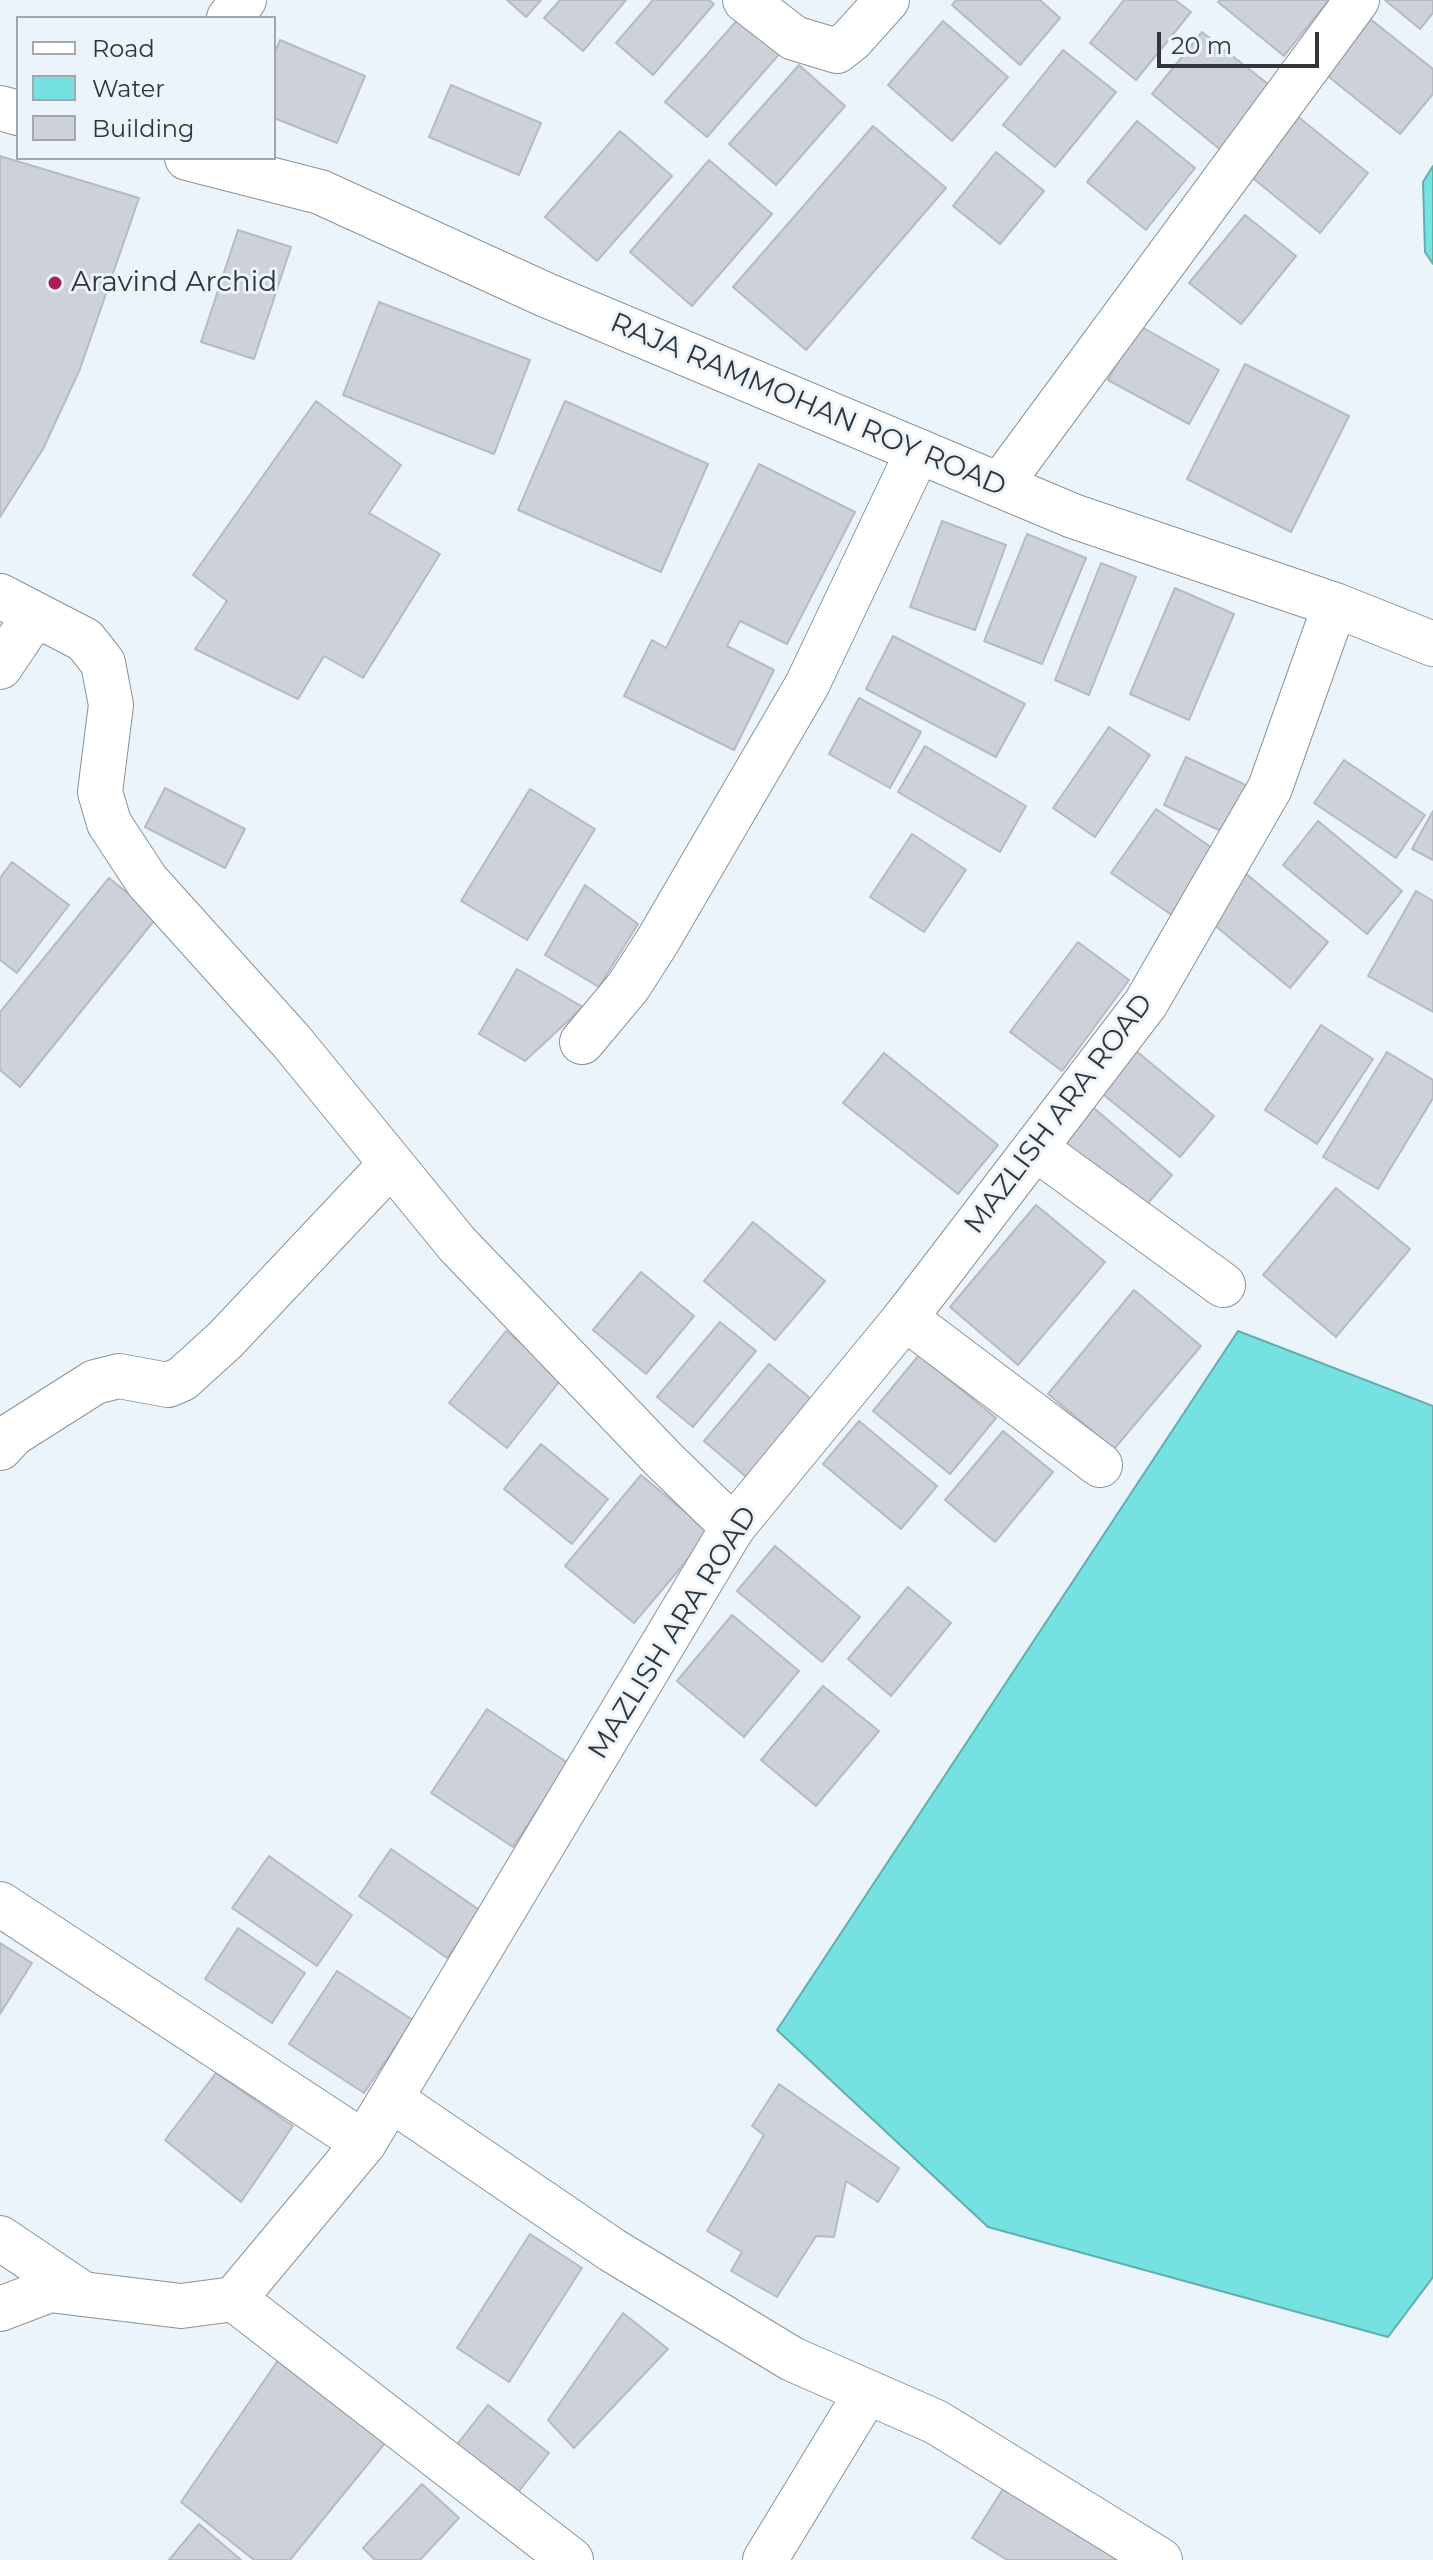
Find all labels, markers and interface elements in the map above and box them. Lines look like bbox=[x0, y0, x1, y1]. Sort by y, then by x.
legend bbox=[16, 16, 276, 160]
scale bar bbox=[1161, 16, 1323, 66]
text: 20 m bbox=[1171, 31, 1232, 60]
text: Road bbox=[92, 34, 155, 63]
text: Water bbox=[92, 74, 165, 103]
text: Building bbox=[92, 114, 195, 143]
place label: Aravind Archid bbox=[71, 266, 277, 300]
marker: Aravind Archid bbox=[46, 274, 64, 292]
street label: RAJA RAMMOHAN ROY ROAD bbox=[605, 306, 1011, 504]
street label: MAZLISH ARA ROAD bbox=[958, 987, 1160, 1241]
street label: MAZLISH ARA ROAD bbox=[581, 1500, 765, 1766]

